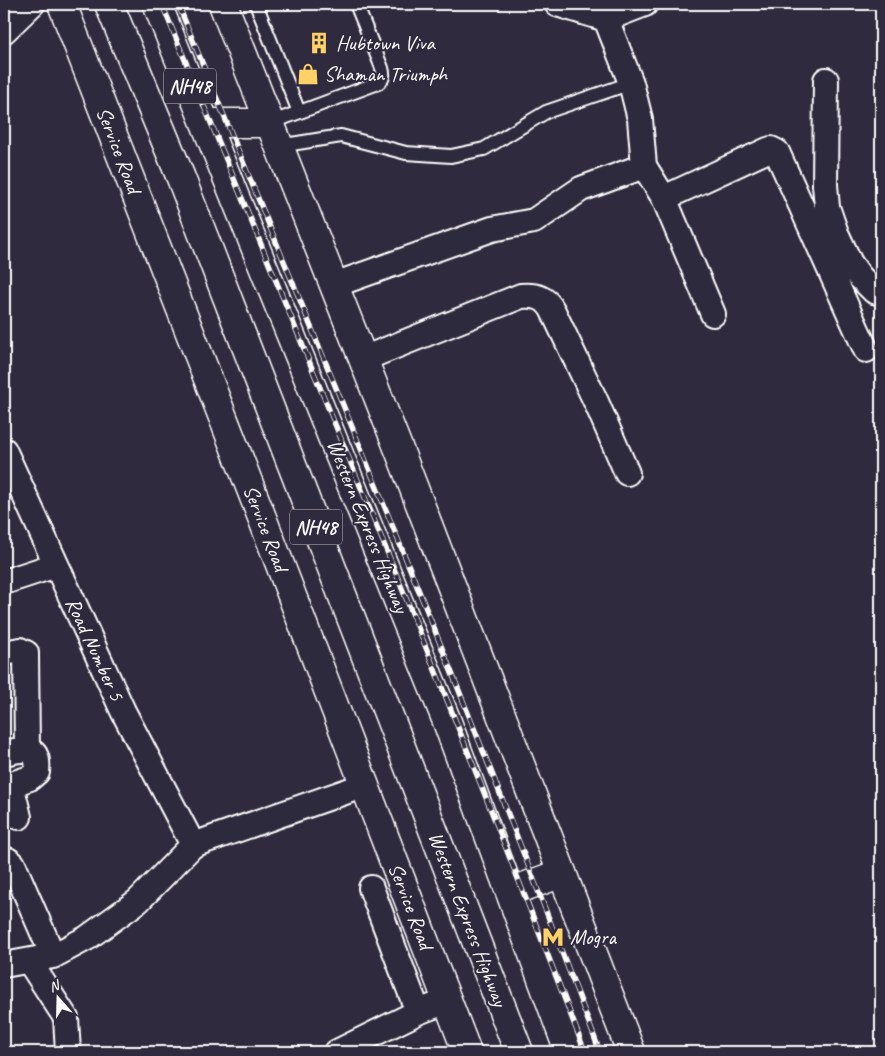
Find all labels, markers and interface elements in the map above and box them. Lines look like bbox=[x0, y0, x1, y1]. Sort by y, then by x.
building icon: Hubtown Viva bbox=[306, 30, 332, 56]
place label: Hubtown Viva bbox=[336, 30, 436, 56]
shop icon: Shaman Triumph bbox=[295, 61, 321, 87]
place label: Shaman Triumph bbox=[324, 61, 448, 87]
road number: NH48 bbox=[164, 68, 216, 104]
street label: Service Road bbox=[91, 103, 149, 200]
street label: Western Express Highway bbox=[321, 436, 415, 618]
street label: Service Road bbox=[238, 481, 296, 578]
road number: NH48 bbox=[290, 510, 342, 544]
street label: Road Number 5 bbox=[60, 593, 131, 706]
street label: Western Express Highway bbox=[423, 828, 514, 1012]
street label: Service Road bbox=[383, 859, 441, 956]
metro station icon: Mogra bbox=[540, 924, 566, 950]
place label: Mogra bbox=[570, 924, 618, 950]
north arrow bbox=[32, 974, 82, 1024]
text: N bbox=[47, 976, 63, 996]

